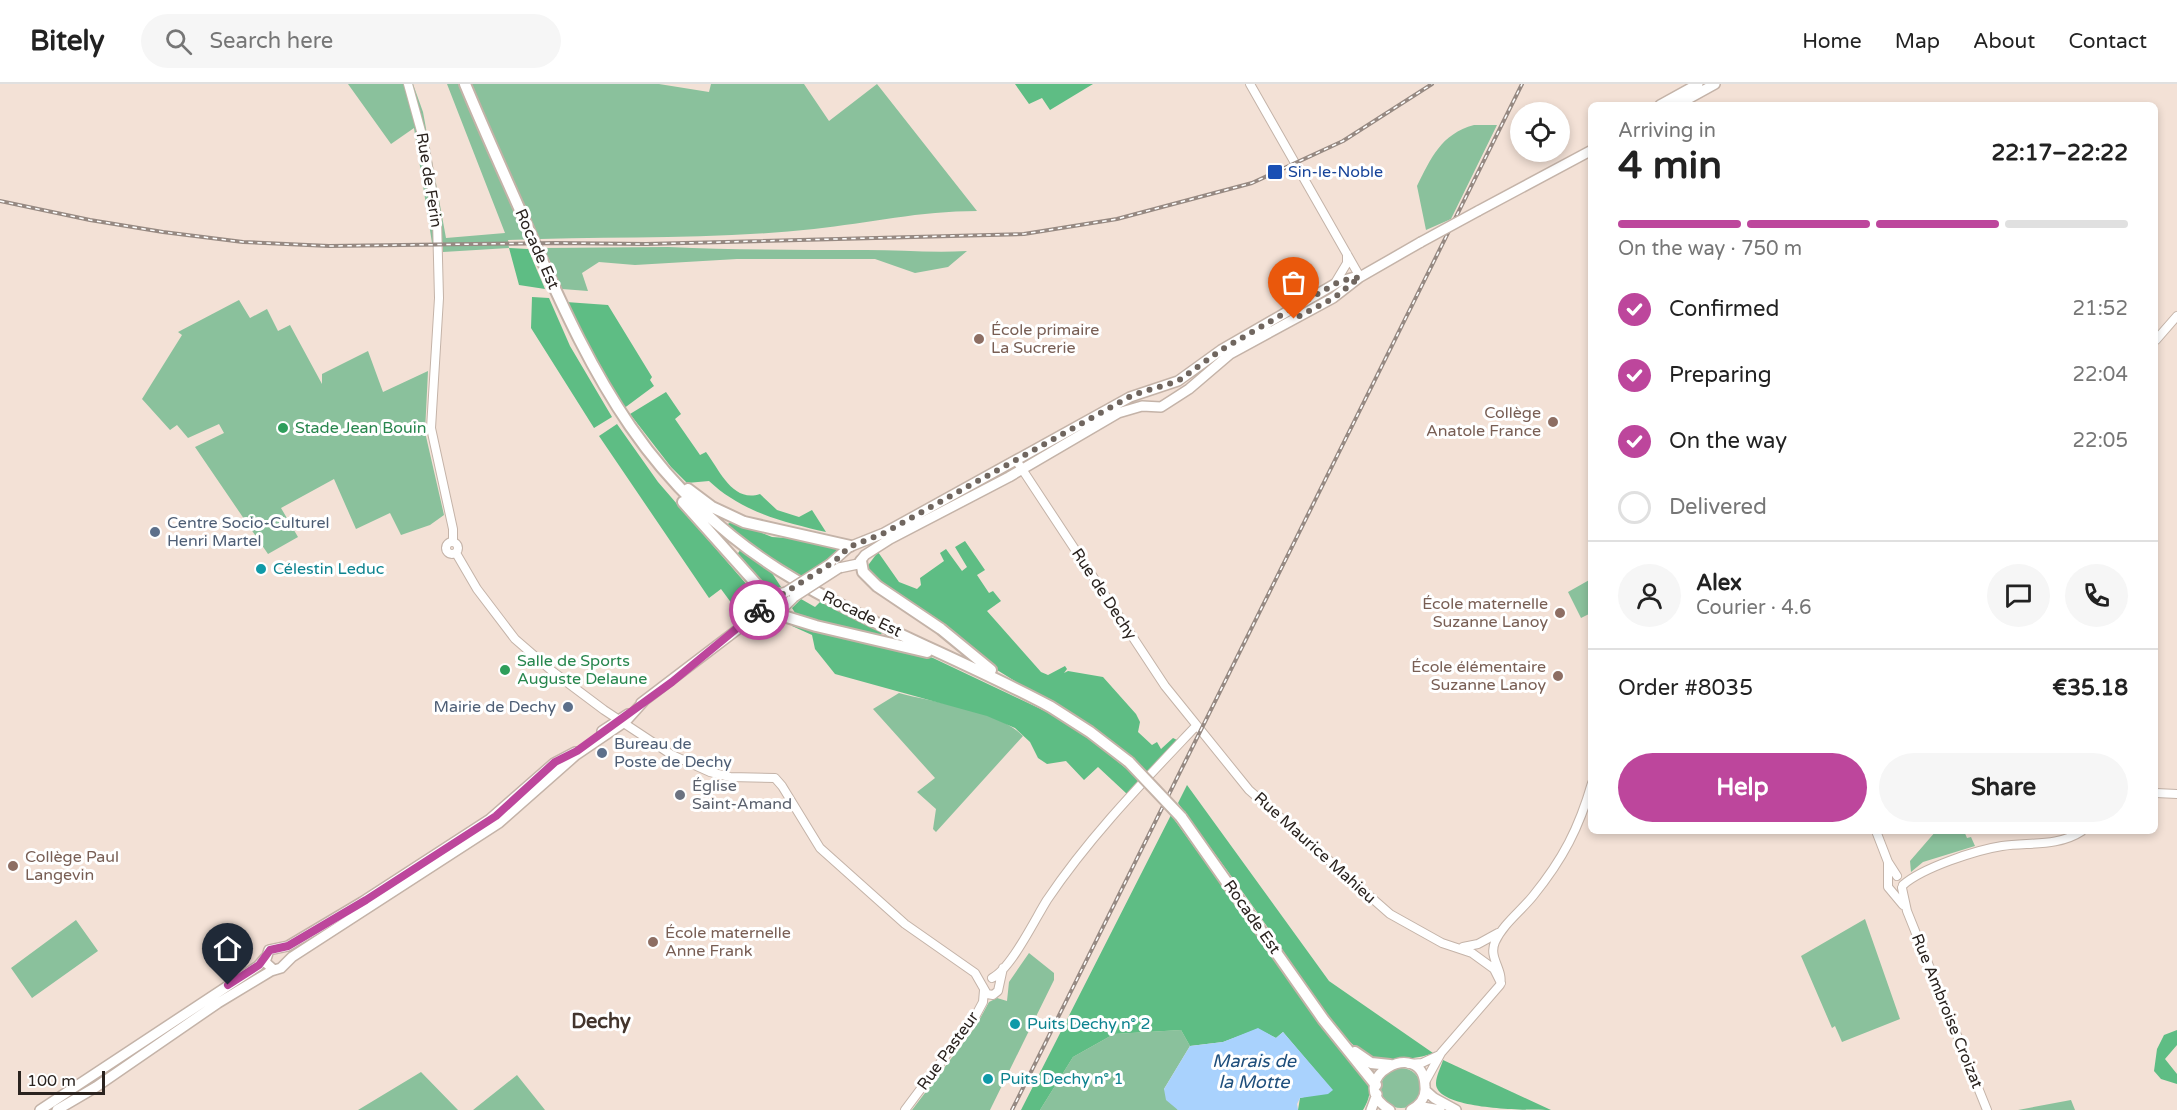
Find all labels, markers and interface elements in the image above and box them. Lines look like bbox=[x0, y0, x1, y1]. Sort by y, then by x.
search box bbox=[141, 14, 561, 68]
text: Bitely bbox=[30, 24, 105, 58]
icon: search bbox=[162, 25, 195, 58]
text: Search here bbox=[210, 28, 333, 54]
text: Home bbox=[1802, 29, 1862, 54]
text: Map bbox=[1895, 29, 1940, 54]
text: About bbox=[1973, 29, 2035, 54]
text: Contact bbox=[2068, 29, 2147, 54]
map controls bbox=[1510, 102, 1570, 162]
button: locate bbox=[1510, 102, 1570, 162]
text: Arriving in bbox=[1618, 119, 1716, 143]
street label: Rue de Ferin bbox=[412, 131, 446, 229]
text: 22:17–22:22 bbox=[1991, 140, 2128, 166]
text: 4 min bbox=[1618, 142, 1722, 189]
place label: Sin-le-Noble bbox=[1288, 162, 1383, 182]
marker: Sin-le-Noble bbox=[1266, 163, 1284, 181]
street label: Rocade Est bbox=[510, 206, 564, 292]
text: On the way · 750 m bbox=[1618, 237, 1802, 261]
pin bbox=[1268, 257, 1319, 319]
icon: bag bbox=[1277, 266, 1310, 299]
icon: check bbox=[1618, 293, 1651, 326]
text: Confirmed bbox=[1669, 296, 1779, 322]
text: 21:52 bbox=[2073, 297, 2128, 321]
place label: École primaire La Sucrerie bbox=[991, 320, 1099, 358]
marker: École primaire La Sucrerie bbox=[972, 332, 986, 346]
icon: check bbox=[1618, 359, 1651, 392]
text: Preparing bbox=[1669, 362, 1772, 388]
text: 22:04 bbox=[2073, 363, 2128, 387]
place label: Collège Anatole France bbox=[1426, 403, 1541, 441]
marker: Collège Anatole France bbox=[1546, 415, 1560, 429]
place label: Stade Jean Bouin bbox=[295, 418, 427, 438]
marker: Stade Jean Bouin bbox=[276, 421, 290, 435]
icon: check bbox=[1618, 425, 1651, 458]
text: On the way bbox=[1669, 428, 1787, 454]
text: 22:05 bbox=[2073, 429, 2128, 453]
text: Delivered bbox=[1669, 494, 1767, 520]
place label: Centre Socio-Culturel Henri Martel bbox=[167, 513, 330, 551]
marker: Centre Socio-Culturel Henri Martel bbox=[148, 525, 162, 539]
street label: Rue de Dechy bbox=[1067, 544, 1141, 644]
place label: Célestin Leduc bbox=[273, 559, 384, 579]
marker: Célestin Leduc bbox=[254, 562, 268, 576]
button: person bbox=[1618, 564, 1681, 627]
button: chat bbox=[1987, 564, 2050, 627]
button: phone bbox=[2065, 564, 2128, 627]
text: Alex bbox=[1696, 570, 1742, 596]
courier bbox=[729, 580, 789, 640]
street label: Rocade Est bbox=[819, 586, 905, 642]
icon: bike bbox=[743, 594, 776, 627]
place label: École maternelle Suzanne Lanoy bbox=[1422, 594, 1548, 632]
text: Courier · 4.6 bbox=[1696, 596, 1811, 620]
marker: École maternelle Suzanne Lanoy bbox=[1553, 606, 1567, 620]
place label: Salle de Sports Auguste Delaune bbox=[517, 651, 647, 689]
place label: École élémentaire Suzanne Lanoy bbox=[1411, 657, 1546, 695]
marker: Salle de Sports Auguste Delaune bbox=[498, 663, 512, 677]
marker: École élémentaire Suzanne Lanoy bbox=[1551, 669, 1565, 683]
text: Order #8035 bbox=[1618, 675, 1753, 701]
text: €35.18 bbox=[2052, 675, 2128, 701]
place label: Mairie de Dechy bbox=[433, 697, 556, 717]
marker: Mairie de Dechy bbox=[561, 700, 575, 714]
place label: Bureau de Poste de Dechy bbox=[614, 734, 732, 772]
marker: Bureau de Poste de Dechy bbox=[595, 746, 609, 760]
button: Help bbox=[1618, 753, 1867, 822]
button: Share bbox=[1879, 753, 2128, 822]
place label: Église Saint-Amand bbox=[692, 776, 792, 814]
marker: Église Saint-Amand bbox=[673, 788, 687, 802]
street label: Rue Maurice Mahieu bbox=[1250, 788, 1380, 908]
place label: Collège Paul Langevin bbox=[25, 847, 119, 885]
marker: Collège Paul Langevin bbox=[6, 859, 20, 873]
street label: Rocade Est bbox=[1219, 876, 1285, 958]
pin bbox=[202, 923, 253, 985]
place label: École maternelle Anne Frank bbox=[665, 923, 791, 961]
street label: Rue Ambroise Croizat bbox=[1907, 931, 1987, 1091]
icon: home bbox=[211, 932, 244, 965]
marker: École maternelle Anne Frank bbox=[646, 935, 660, 949]
street label: Rue Pasteur bbox=[913, 1007, 984, 1094]
district label: Dechy bbox=[571, 1010, 631, 1034]
place label: Puits Dechy n° 2 bbox=[1027, 1014, 1151, 1034]
marker: Puits Dechy n° 2 bbox=[1008, 1017, 1022, 1031]
water label: Marais de la Motte bbox=[1212, 1050, 1297, 1093]
scale bar bbox=[18, 1068, 105, 1096]
place label: Puits Dechy n° 1 bbox=[1000, 1069, 1124, 1089]
text: 100 m bbox=[27, 1071, 76, 1091]
marker: Puits Dechy n° 1 bbox=[981, 1072, 995, 1086]

